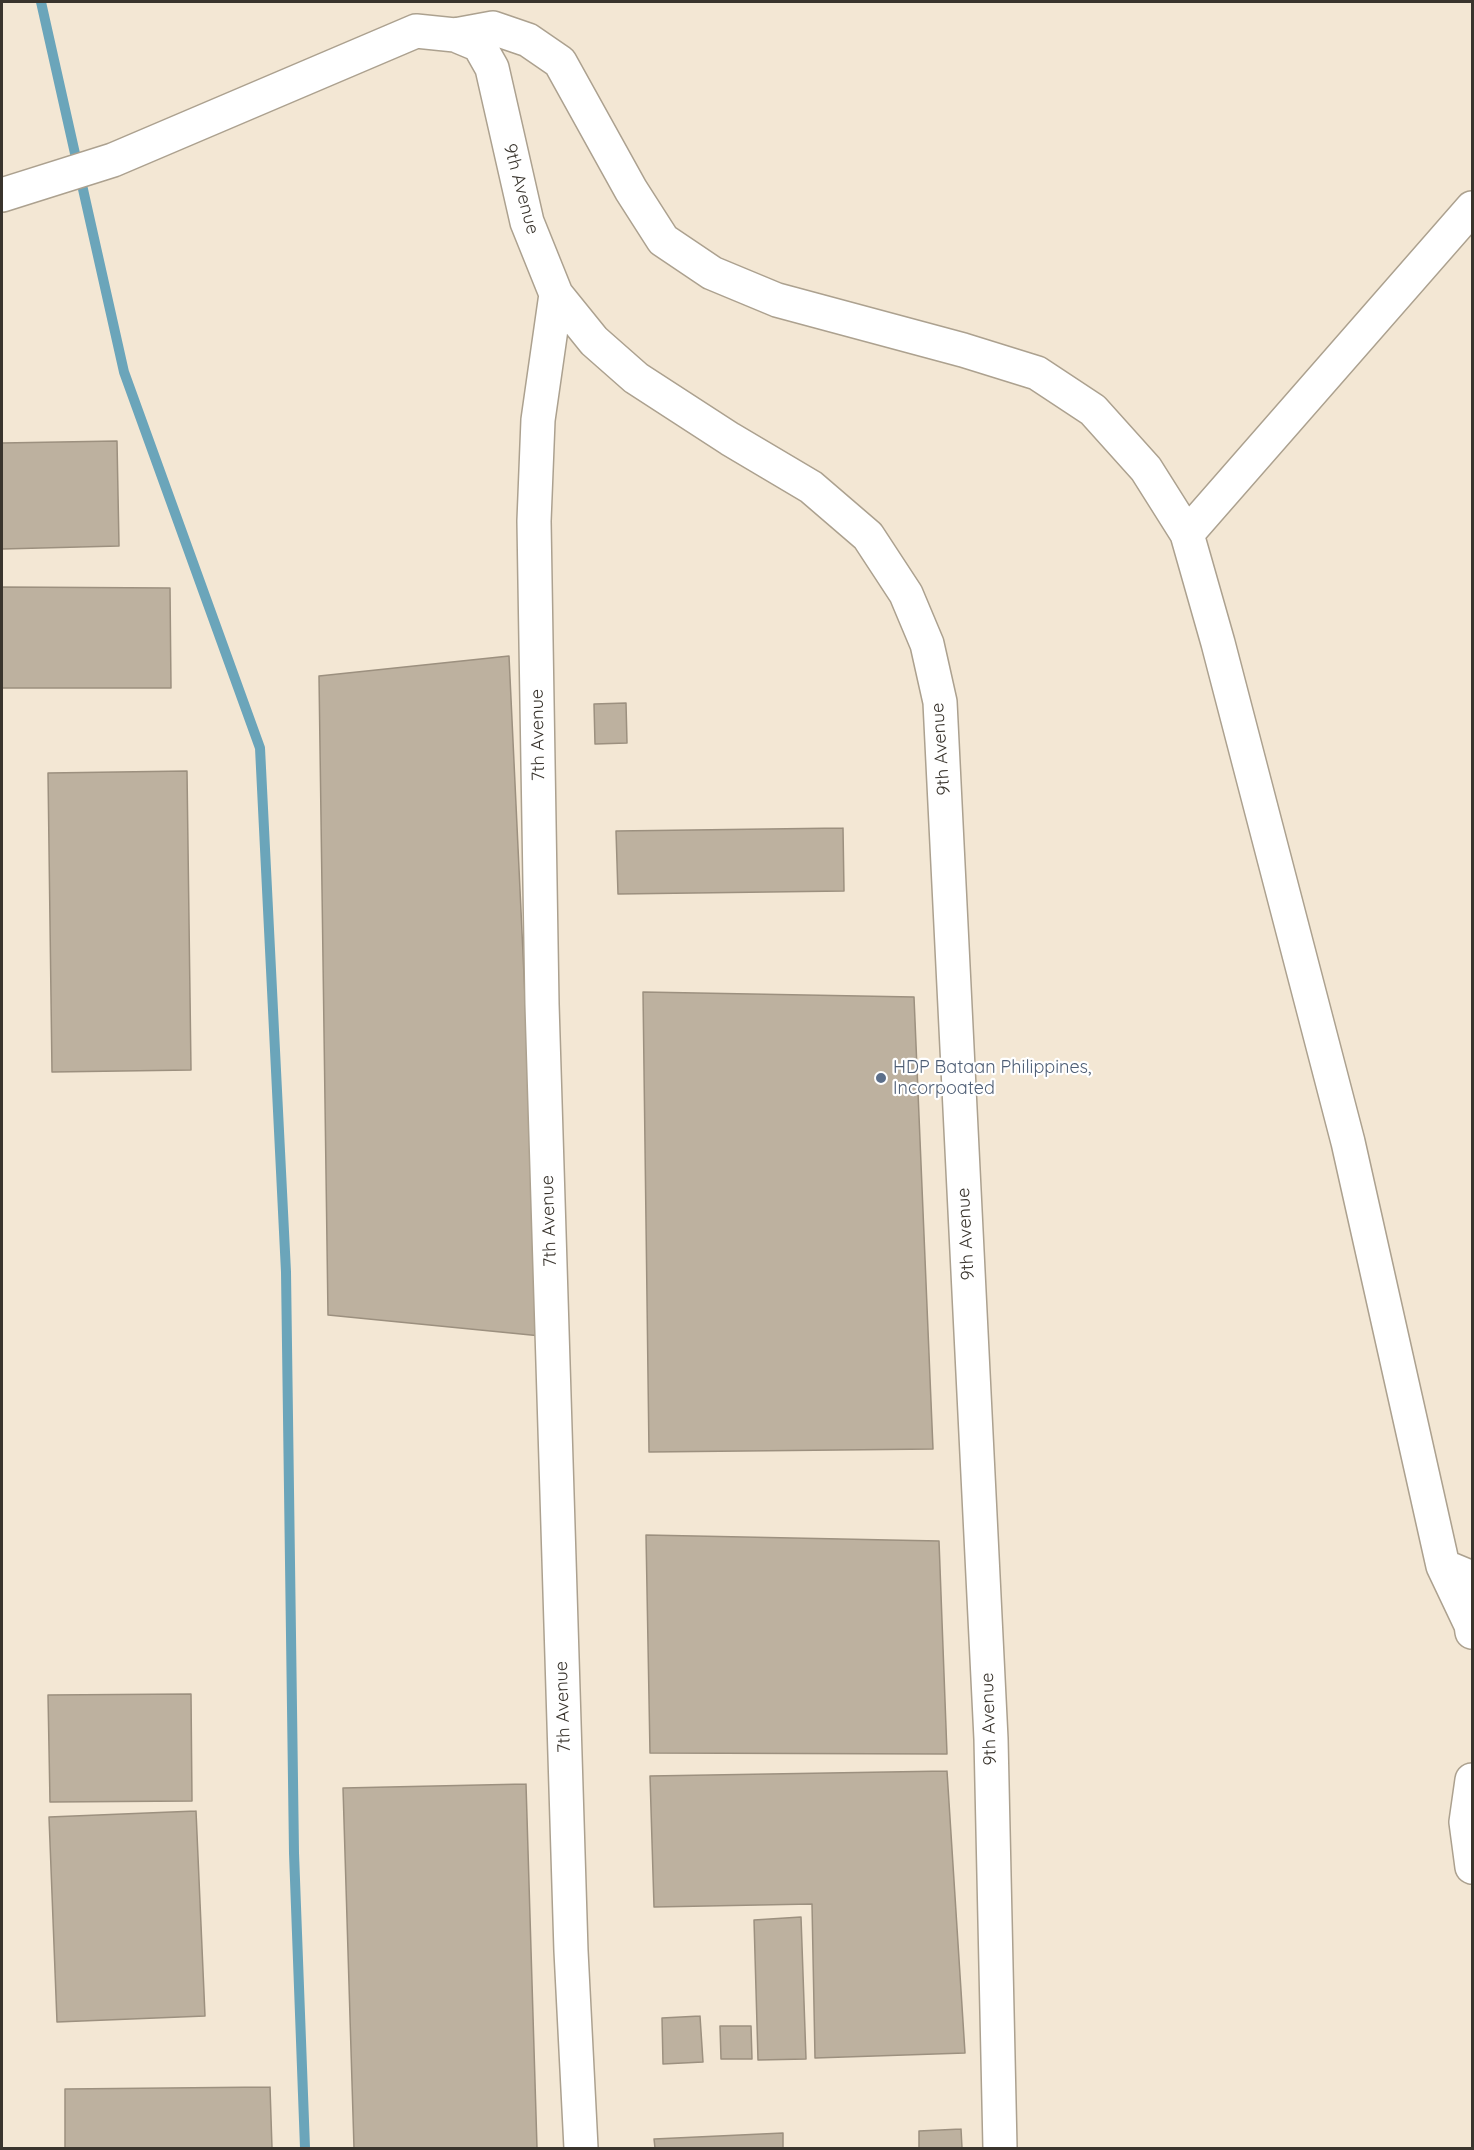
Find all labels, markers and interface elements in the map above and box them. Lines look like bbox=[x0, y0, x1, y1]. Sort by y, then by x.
street label: 9th Avenue bbox=[499, 141, 543, 237]
street label: 7th Avenue bbox=[526, 689, 550, 781]
street label: 9th Avenue bbox=[927, 702, 955, 796]
place label: HDP Bataan Philippines, Incorpoated bbox=[893, 1057, 1092, 1100]
marker: HDP Bataan Philippines, Incorpoated bbox=[874, 1071, 888, 1085]
street label: 7th Avenue bbox=[537, 1175, 561, 1267]
street label: 9th Avenue bbox=[953, 1187, 979, 1281]
street label: 7th Avenue bbox=[551, 1661, 575, 1753]
street label: 9th Avenue bbox=[977, 1672, 1001, 1766]

